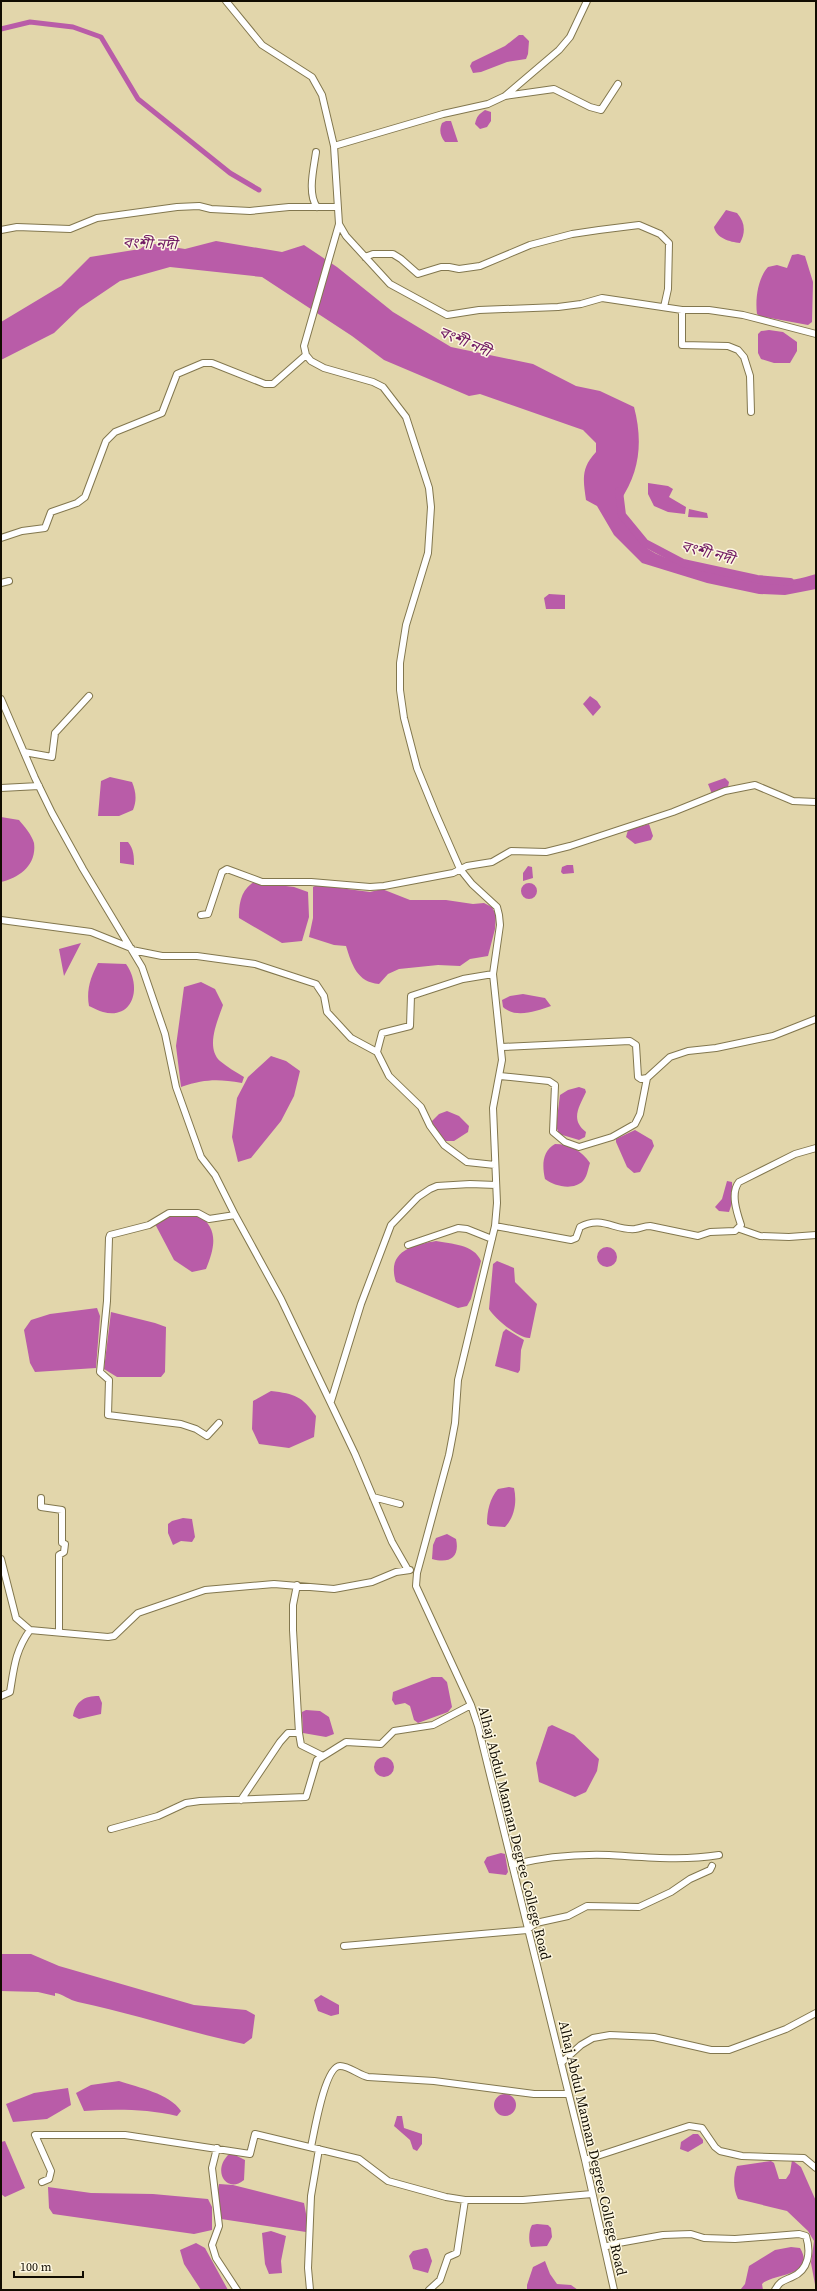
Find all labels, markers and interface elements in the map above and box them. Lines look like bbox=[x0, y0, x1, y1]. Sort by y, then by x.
water label: বংশী নদী bbox=[122, 232, 181, 255]
water label: বংশী নদী bbox=[436, 321, 497, 362]
water label: বংশী নদী bbox=[679, 535, 740, 570]
street label: Alhaj Abdul Mannan Degree College Road bbox=[474, 1704, 556, 1962]
street label: Alhaj Abdul Mannan Degree College Road bbox=[554, 2019, 632, 2277]
scale bar bbox=[14, 2253, 83, 2279]
text: 100 m bbox=[20, 2259, 52, 2275]

